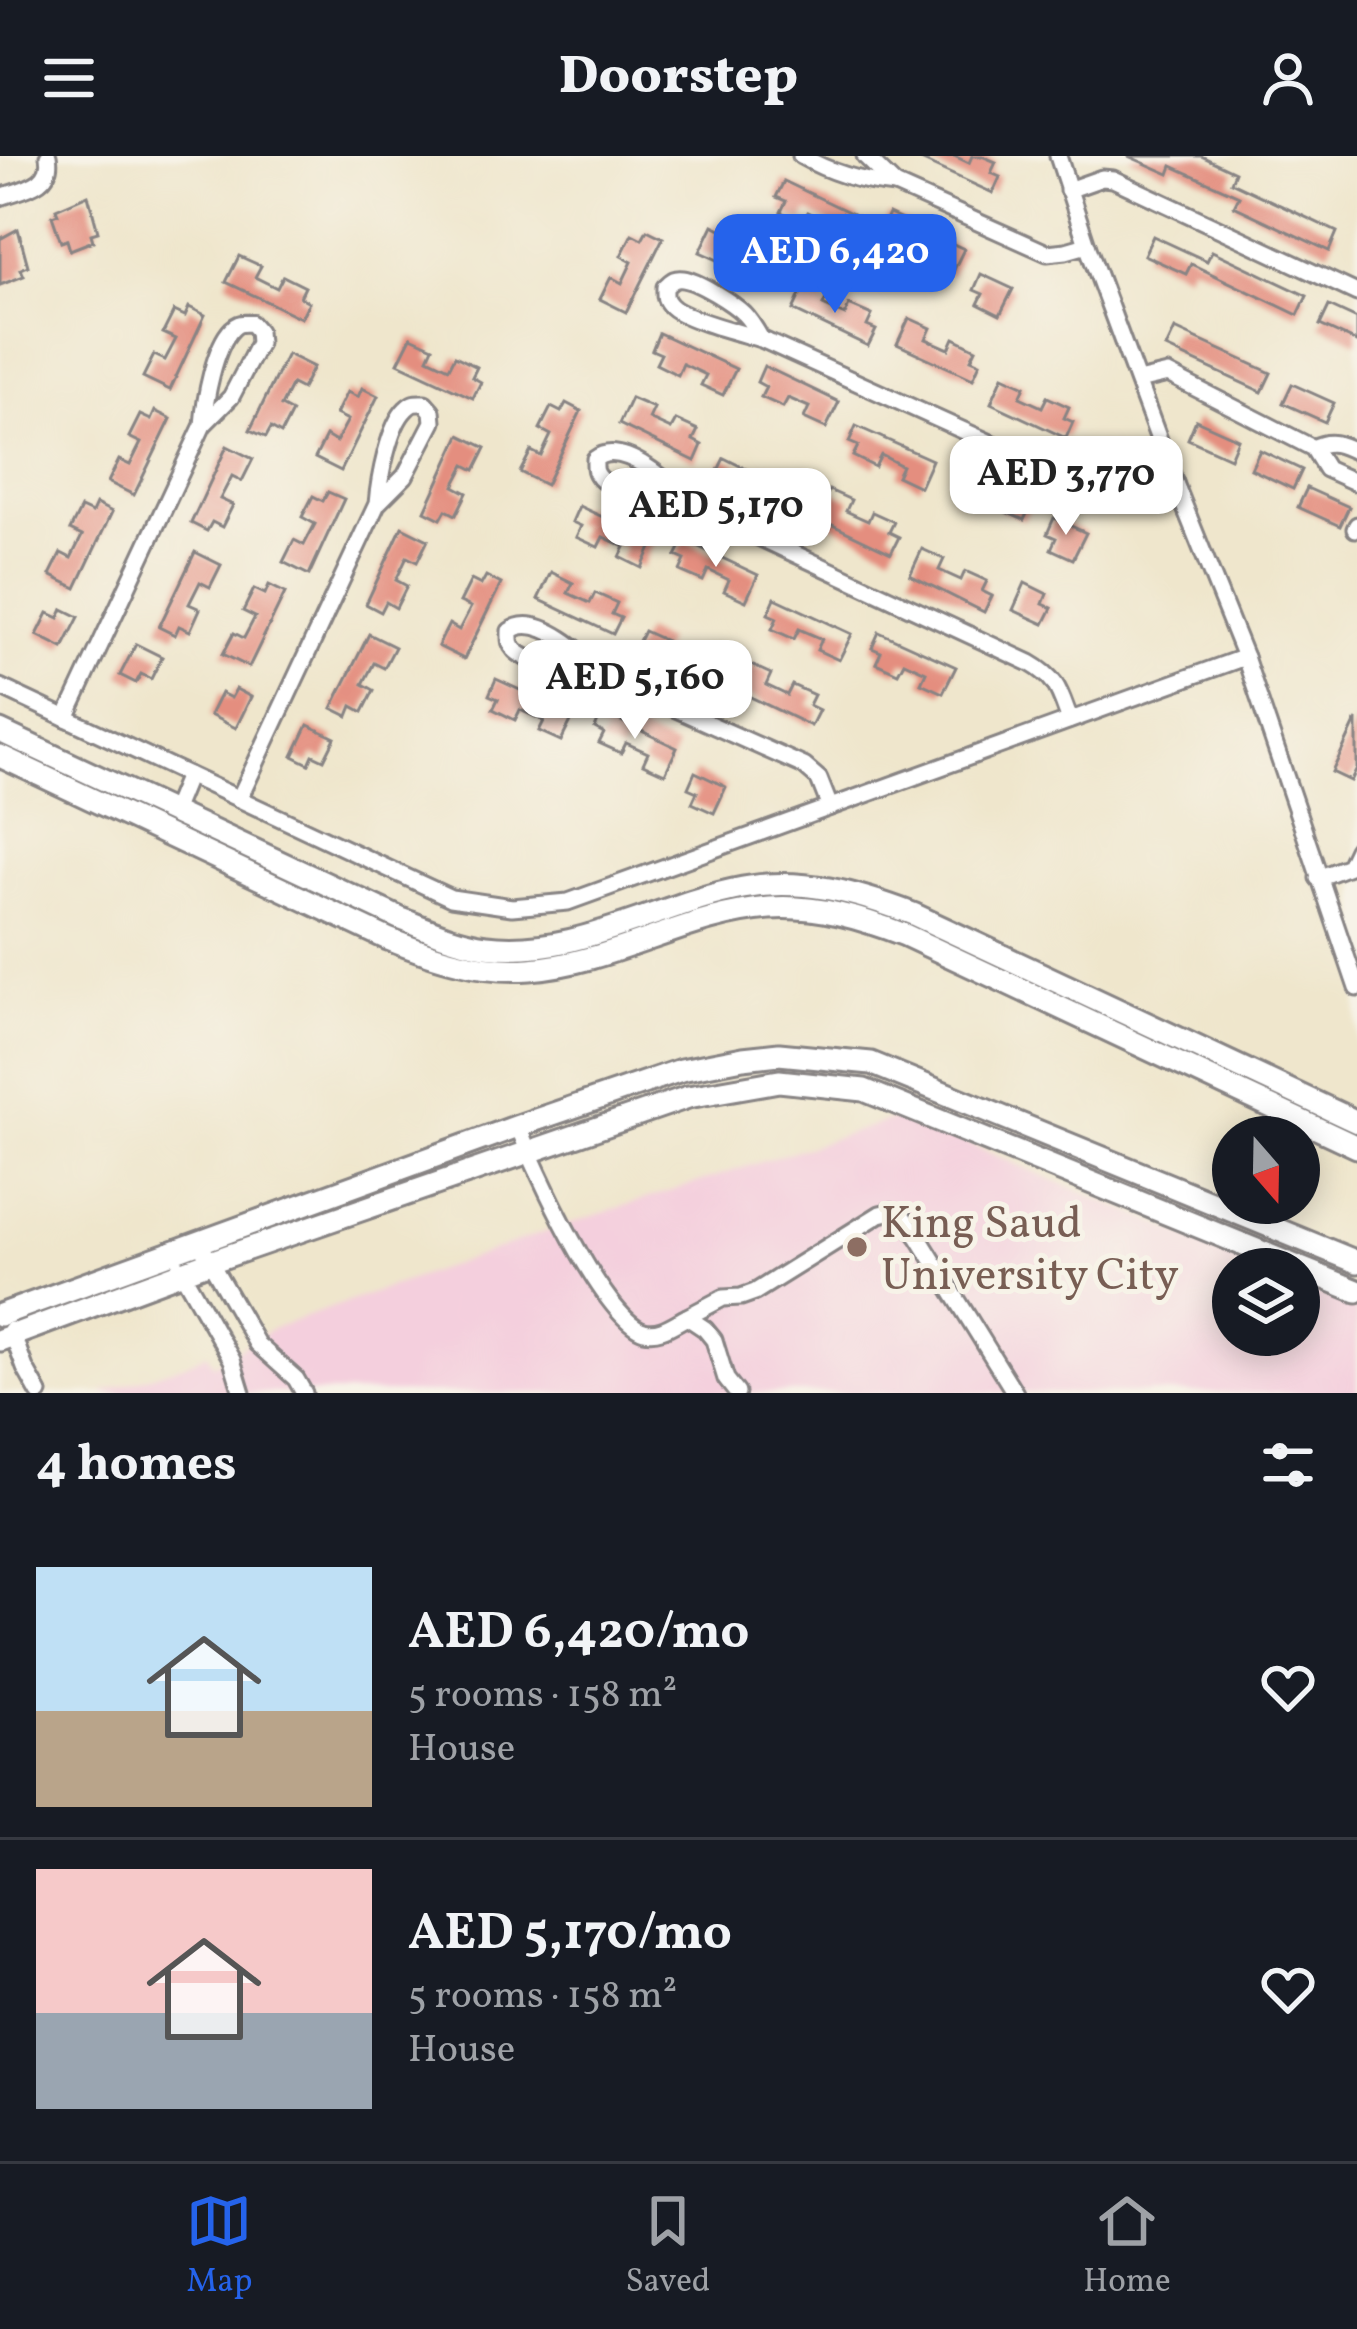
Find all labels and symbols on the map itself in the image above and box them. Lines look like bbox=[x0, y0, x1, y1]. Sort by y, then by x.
pin: AED 6,420 bbox=[698, 214, 972, 316]
pin: AED 3,770 bbox=[929, 436, 1203, 538]
pin: AED 5,170 bbox=[579, 468, 853, 570]
pin: AED 5,160 bbox=[498, 640, 772, 742]
north arrow bbox=[1212, 1116, 1320, 1224]
place label: King Saud University City bbox=[881, 1194, 1179, 1309]
marker: King Saud University City bbox=[844, 1234, 870, 1260]

